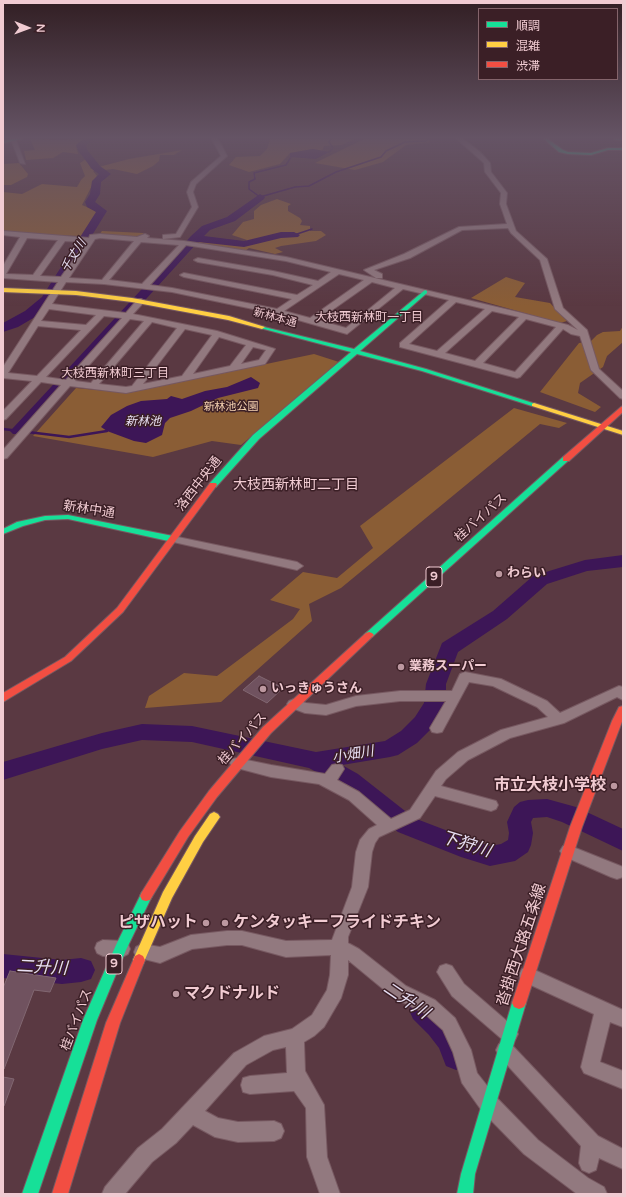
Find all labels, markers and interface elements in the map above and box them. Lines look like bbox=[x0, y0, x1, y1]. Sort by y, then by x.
north arrow bbox=[8, 8, 48, 48]
legend bbox=[478, 8, 618, 80]
text: 順調 bbox=[516, 19, 540, 33]
text: N bbox=[34, 24, 47, 33]
text: 混雑 bbox=[516, 39, 540, 53]
text: 渋滞 bbox=[516, 59, 540, 73]
water label: 千丈川 bbox=[58, 237, 90, 275]
street label: 新林本通 bbox=[252, 306, 298, 330]
district label: 大枝西新林町一丁目 bbox=[315, 311, 423, 325]
district label: 大枝西新林町三丁目 bbox=[61, 367, 169, 381]
park label: 新林池公園 bbox=[204, 400, 258, 414]
water label: 新林池 bbox=[125, 415, 161, 429]
street label: 洛西中央通 bbox=[173, 454, 225, 514]
district label: 大枝西新林町二丁目 bbox=[233, 477, 359, 493]
street label: 桂バイパス bbox=[452, 490, 510, 546]
street label: 新林中通 bbox=[62, 498, 116, 522]
place label: わらい bbox=[507, 566, 546, 582]
road number: 9 bbox=[426, 567, 442, 587]
marker: わらい bbox=[494, 569, 504, 579]
place label: 業務スーパー bbox=[409, 659, 487, 675]
marker: 業務スーパー bbox=[396, 662, 406, 672]
place label: いっきゅうさん bbox=[271, 681, 362, 697]
marker: いっきゅうさん bbox=[258, 684, 268, 694]
street label: 桂バイパス bbox=[215, 710, 271, 768]
water label: 小畑川 bbox=[331, 743, 375, 767]
place label: 市立大枝小学校 bbox=[494, 776, 606, 796]
marker: 市立大枝小学校 bbox=[609, 781, 619, 791]
water label: 下狩川 bbox=[439, 828, 493, 862]
street label: 沓掛西大路五条線 bbox=[493, 881, 551, 1009]
place label: ピザハット bbox=[118, 913, 198, 933]
place label: ケンタッキーフライドチキン bbox=[233, 913, 441, 933]
marker: ピザハット bbox=[201, 918, 211, 928]
marker: ケンタッキーフライドチキン bbox=[220, 918, 230, 928]
road number: 9 bbox=[106, 954, 122, 974]
water label: 二升川 bbox=[16, 956, 68, 980]
water label: 二升川 bbox=[379, 978, 433, 1024]
place label: マクドナルド bbox=[184, 984, 280, 1004]
street label: 桂バイパス bbox=[58, 987, 96, 1053]
marker: マクドナルド bbox=[171, 989, 181, 999]

